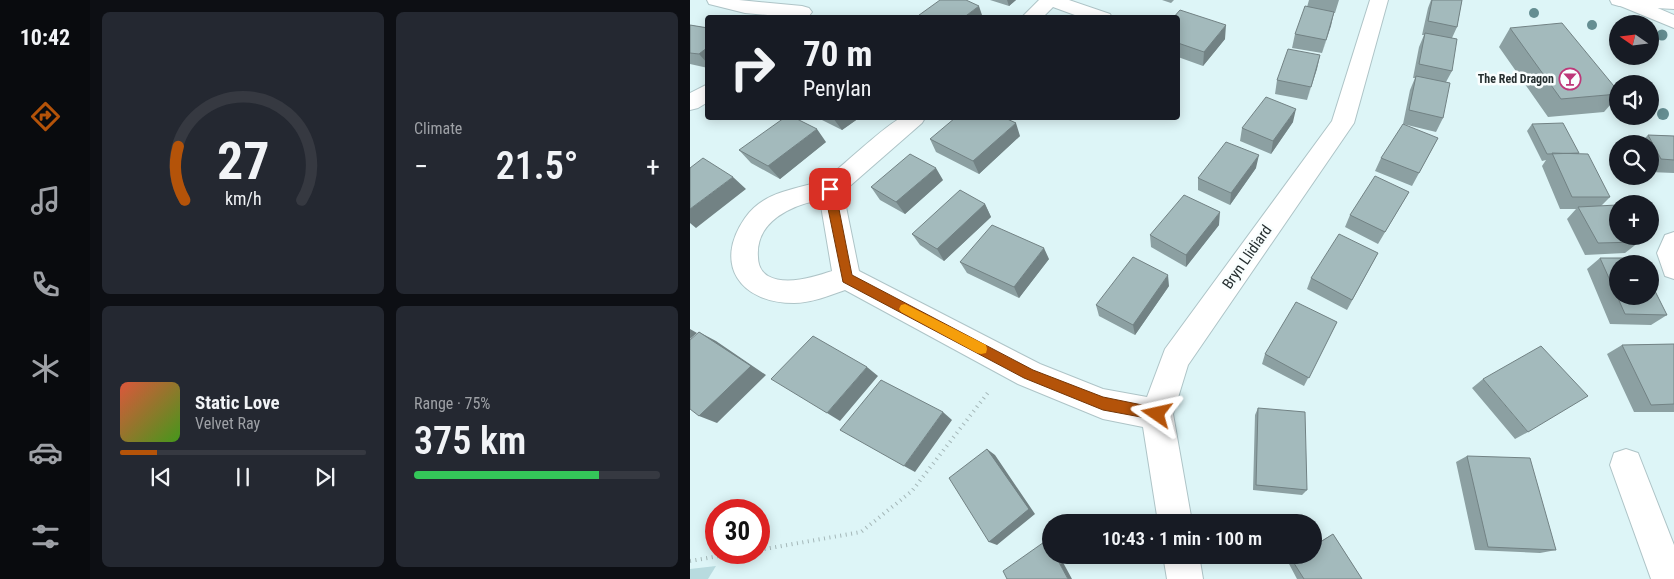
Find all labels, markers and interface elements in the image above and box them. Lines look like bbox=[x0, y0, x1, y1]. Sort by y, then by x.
north arrow bbox=[1609, 15, 1659, 65]
map controls bbox=[1609, 15, 1659, 305]
text: 10:42 bbox=[20, 25, 70, 50]
text: 70 m bbox=[803, 34, 872, 75]
icon: right bbox=[720, 35, 785, 100]
bar icon: The Red Dragon bbox=[1558, 67, 1582, 91]
place label: The Red Dragon bbox=[1478, 72, 1554, 86]
button: sound bbox=[1609, 75, 1659, 125]
text: Penylan bbox=[803, 76, 871, 101]
icon: directions bbox=[28, 99, 63, 134]
text: Climate bbox=[414, 119, 462, 138]
text: 27 bbox=[217, 131, 269, 192]
button: search bbox=[1609, 135, 1659, 185]
text: 21.5° bbox=[496, 144, 578, 188]
text: − bbox=[414, 150, 428, 183]
text: + bbox=[646, 150, 660, 183]
pin bbox=[809, 168, 851, 210]
icon: arrive bbox=[816, 175, 844, 203]
icon: music bbox=[28, 183, 63, 218]
text: km/h bbox=[225, 188, 261, 209]
button: + bbox=[1609, 195, 1659, 245]
street label: Bryn Llidiard bbox=[1218, 222, 1276, 292]
button: − bbox=[1609, 255, 1659, 305]
icon: phone bbox=[28, 267, 63, 302]
icon: climate bbox=[28, 351, 63, 386]
position arrow bbox=[1130, 387, 1182, 439]
text: Static Love bbox=[195, 391, 280, 414]
text: Range · 75% bbox=[414, 394, 490, 413]
text: Velvet Ray bbox=[195, 414, 260, 433]
text: 375 km bbox=[414, 419, 526, 463]
icon: car bbox=[28, 435, 63, 470]
icon: previous bbox=[147, 463, 175, 491]
icon: pause bbox=[229, 463, 257, 491]
icon: next bbox=[311, 463, 339, 491]
speed limit sign: 30 bbox=[705, 499, 770, 564]
icon: filters bbox=[28, 519, 63, 554]
text: 10:43 · 1 min · 100 m bbox=[1102, 527, 1262, 550]

